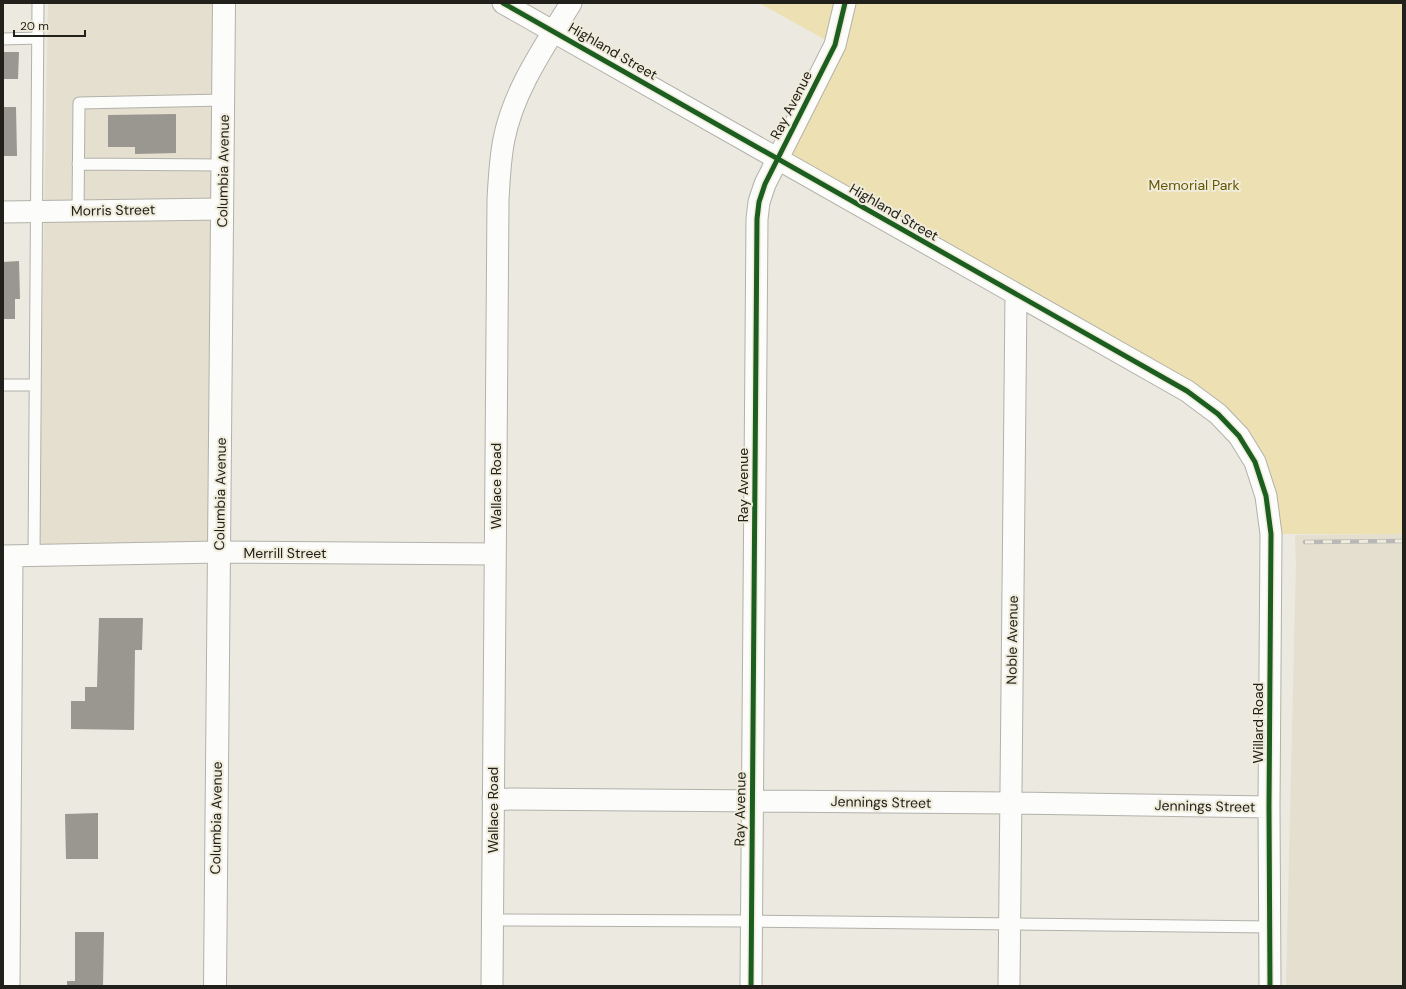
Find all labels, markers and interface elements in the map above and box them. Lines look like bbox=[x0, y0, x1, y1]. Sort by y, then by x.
scale bar bbox=[14, 12, 85, 38]
text: 20 m bbox=[20, 18, 49, 34]
street label: Highland Street bbox=[565, 18, 661, 84]
street label: Ray Avenue bbox=[766, 68, 816, 142]
street label: Columbia Avenue bbox=[213, 114, 233, 228]
park label: Memorial Park bbox=[1148, 176, 1240, 194]
street label: Highland Street bbox=[846, 179, 942, 245]
street label: Morris Street bbox=[71, 200, 155, 220]
street label: Columbia Avenue bbox=[210, 437, 230, 551]
street label: Wallace Road bbox=[487, 443, 505, 529]
street label: Ray Avenue bbox=[734, 448, 752, 522]
street label: Merrill Street bbox=[243, 544, 327, 562]
street label: Noble Avenue bbox=[1002, 595, 1022, 685]
street label: Willard Road bbox=[1249, 683, 1267, 763]
street label: Columbia Avenue bbox=[206, 761, 226, 875]
street label: Wallace Road bbox=[484, 767, 502, 853]
street label: Ray Avenue bbox=[730, 771, 750, 846]
street label: Jennings Street bbox=[831, 792, 931, 812]
street label: Jennings Street bbox=[1155, 796, 1255, 816]

